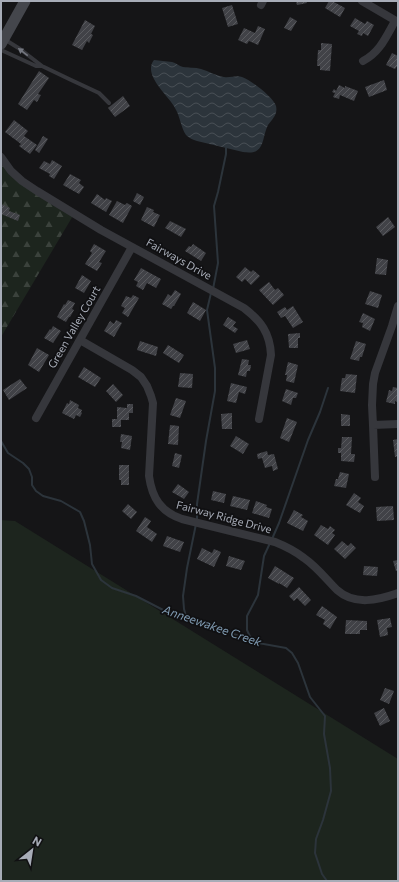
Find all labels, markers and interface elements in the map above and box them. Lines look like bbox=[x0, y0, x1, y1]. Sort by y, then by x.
one-way arrow bbox=[18, 47, 29, 56]
street label: Fairways Drive bbox=[144, 235, 214, 282]
street label: Green Valley Court bbox=[45, 283, 103, 370]
street label: Fairway Ridge Drive bbox=[175, 498, 273, 536]
water label: Anneewakee Creek bbox=[160, 601, 264, 649]
north arrow bbox=[12, 830, 52, 870]
text: N bbox=[30, 833, 44, 849]

